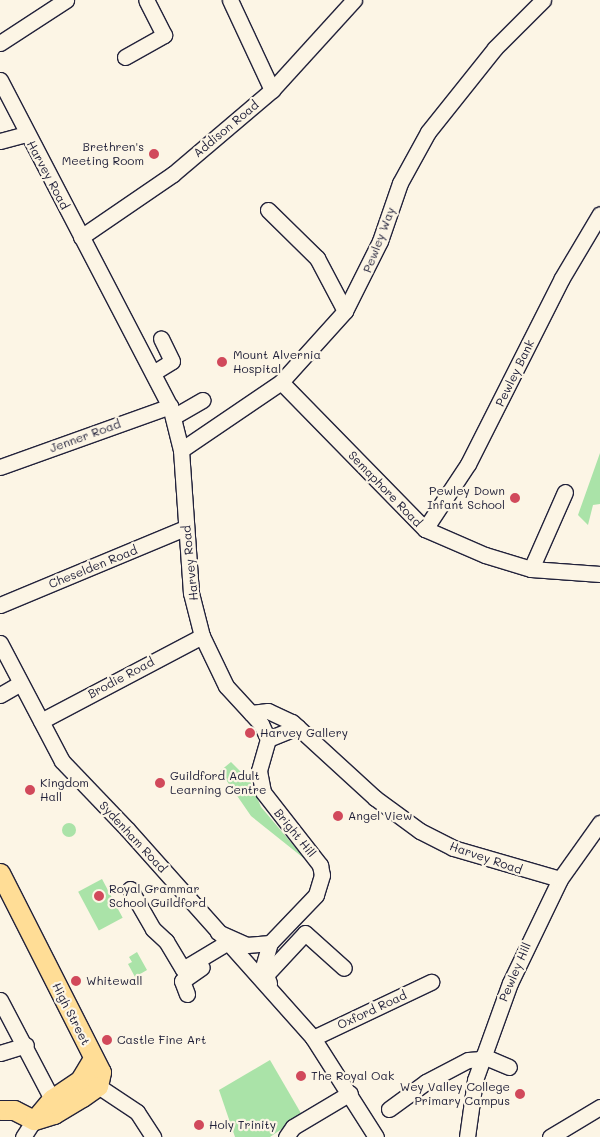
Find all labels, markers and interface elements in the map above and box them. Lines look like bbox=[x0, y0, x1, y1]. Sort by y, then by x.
street label: Addison Road bbox=[191, 98, 261, 160]
street label: Harvey Road bbox=[24, 138, 72, 212]
place label: Brethren's Meeting Room bbox=[62, 140, 144, 168]
marker: Brethren's Meeting Room bbox=[148, 148, 160, 160]
street label: Pewley Way bbox=[360, 205, 398, 275]
street label: Pewley Bank bbox=[493, 337, 537, 409]
place label: Mount Alvernia Hospital bbox=[233, 348, 321, 376]
marker: Mount Alvernia Hospital bbox=[215, 355, 229, 369]
street label: Jenner Road bbox=[48, 416, 122, 456]
street label: Semaphore Road bbox=[345, 448, 425, 530]
place label: Pewley Down Infant School bbox=[427, 484, 505, 512]
marker: Pewley Down Infant School bbox=[509, 492, 521, 504]
street label: Harvey Road bbox=[179, 525, 201, 601]
street label: Cheselden Road bbox=[47, 543, 139, 591]
street label: Brodie Road bbox=[85, 654, 157, 702]
place label: Harvey Gallery bbox=[260, 726, 348, 740]
marker: Harvey Gallery bbox=[244, 727, 256, 739]
place label: Guildford Adult Learning Centre bbox=[170, 769, 266, 797]
place label: Kingdom Hall bbox=[40, 776, 89, 804]
marker: Guildford Adult Learning Centre bbox=[154, 777, 166, 789]
marker: Kingdom Hall bbox=[24, 784, 36, 796]
street label: Sydenham Road bbox=[96, 798, 170, 876]
street label: Bright Hill bbox=[271, 806, 319, 860]
place label: Angel View bbox=[348, 809, 412, 823]
marker: Angel View bbox=[332, 810, 344, 822]
street label: Harvey Road bbox=[448, 839, 524, 877]
place label: Royal Grammar School Guildford bbox=[109, 882, 206, 910]
marker: Royal Grammar School Guildford bbox=[93, 890, 105, 902]
street label: Pewley Hill bbox=[496, 940, 534, 1004]
place label: Whitewall bbox=[86, 974, 142, 988]
marker: Whitewall bbox=[70, 975, 82, 987]
street label: High Street bbox=[49, 980, 93, 1048]
street label: Oxford Road bbox=[335, 988, 409, 1032]
place label: Castle Fine Art bbox=[117, 1033, 206, 1047]
marker: Castle Fine Art bbox=[101, 1034, 113, 1046]
place label: The Royal Oak bbox=[311, 1069, 394, 1083]
marker: The Royal Oak bbox=[295, 1070, 307, 1082]
place label: Wey Valley College Primary Campus bbox=[400, 1080, 510, 1108]
marker: Wey Valley College Primary Campus bbox=[514, 1088, 526, 1100]
place label: Holy Trinity bbox=[209, 1118, 276, 1132]
marker: Holy Trinity bbox=[193, 1119, 205, 1131]

